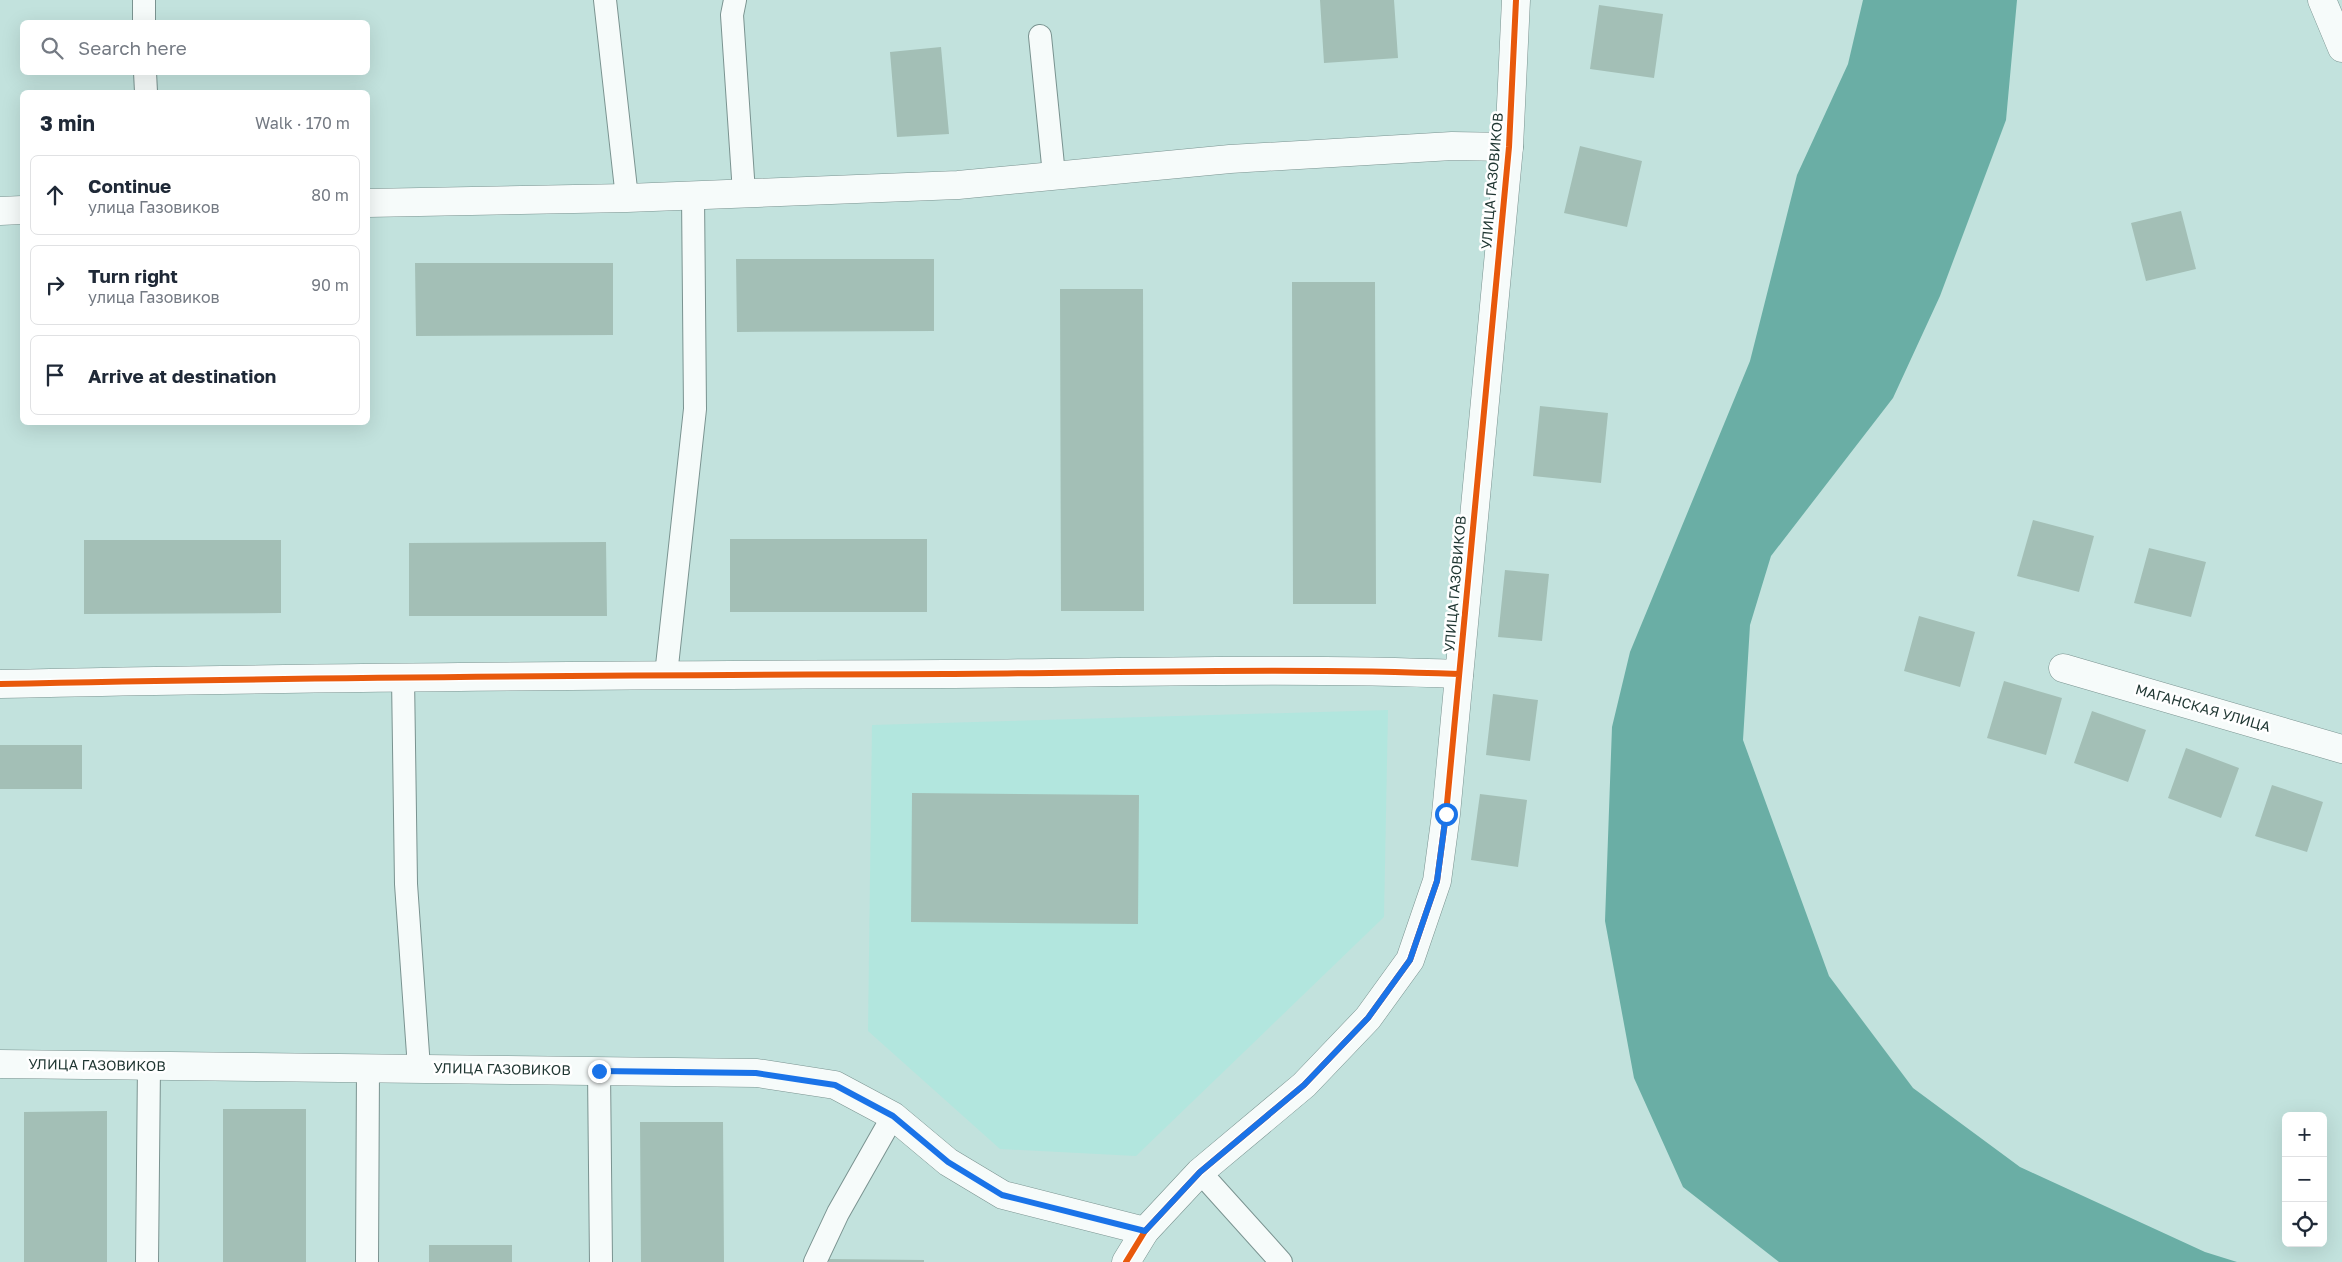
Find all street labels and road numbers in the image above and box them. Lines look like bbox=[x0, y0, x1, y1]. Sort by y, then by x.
street label: УЛИЦА ГАЗОВИКОВ bbox=[1477, 112, 1506, 250]
street label: УЛИЦА ГАЗОВИКОВ bbox=[1440, 515, 1469, 653]
street label: МАГАНСКАЯ УЛИЦА bbox=[2134, 680, 2273, 735]
street label: УЛИЦА ГАЗОВИКОВ bbox=[28, 1055, 166, 1074]
street label: УЛИЦА ГАЗОВИКОВ bbox=[433, 1059, 571, 1078]

